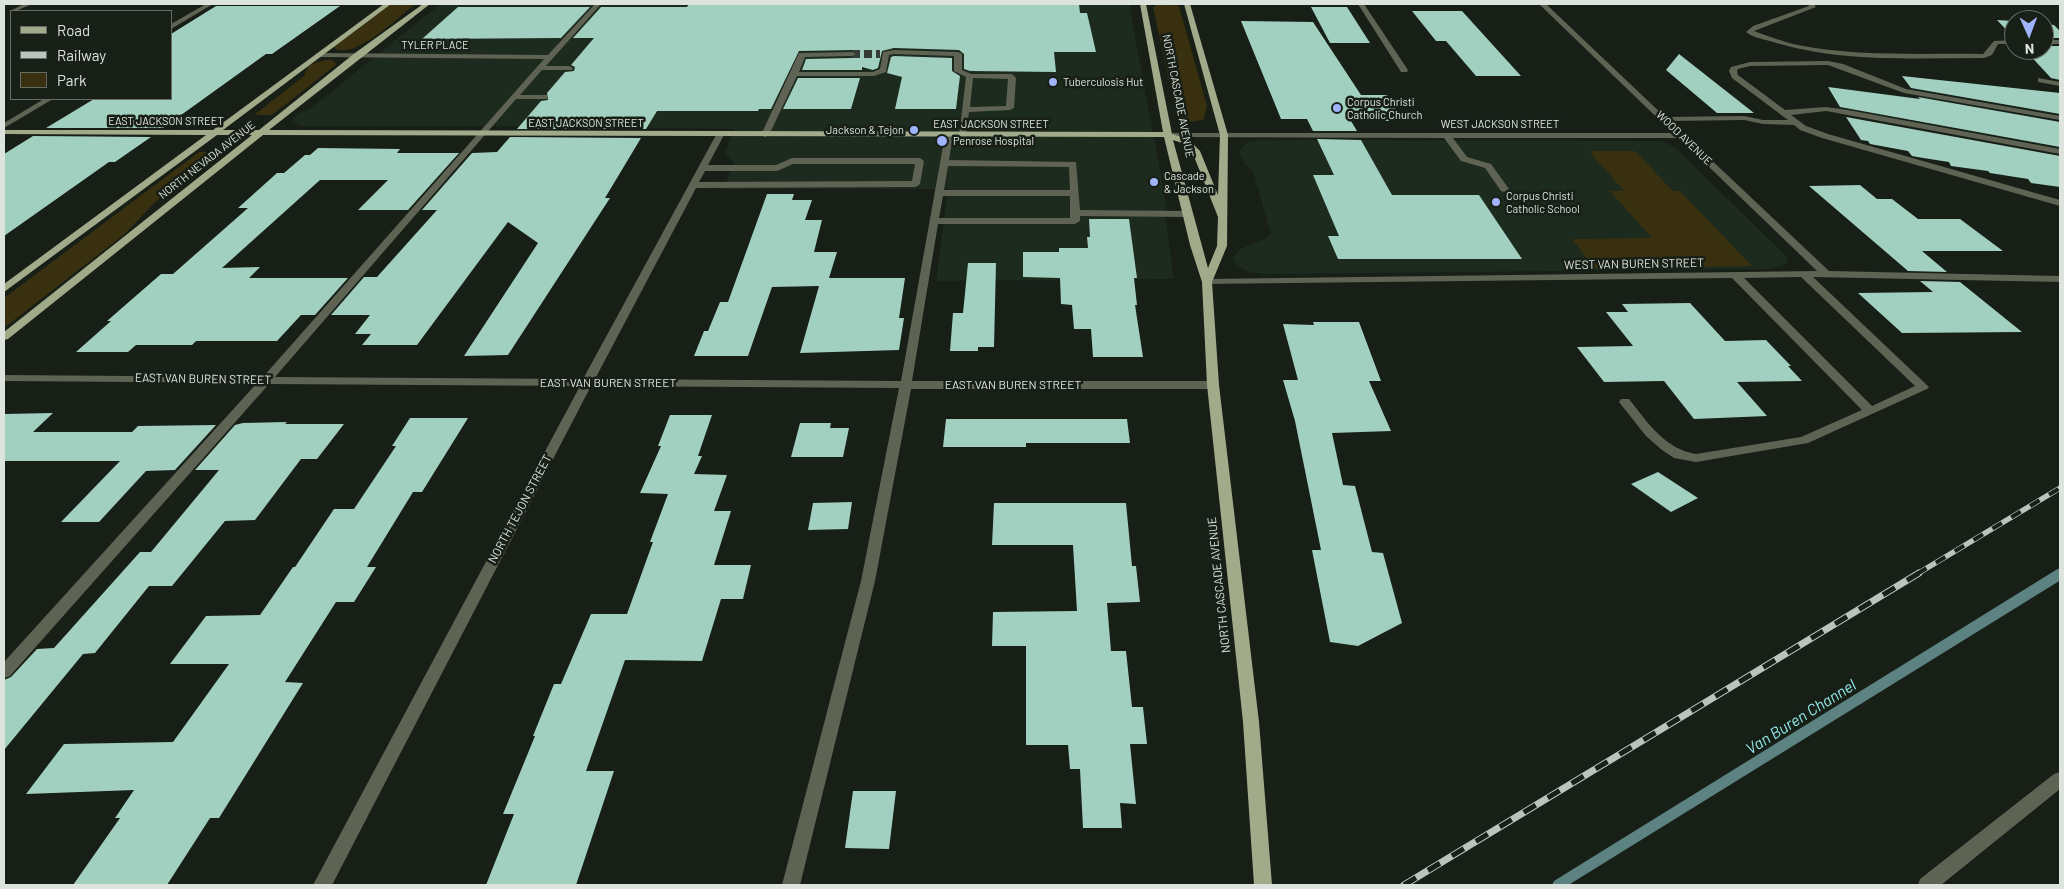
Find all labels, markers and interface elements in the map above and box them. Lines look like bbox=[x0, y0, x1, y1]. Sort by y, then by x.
legend bbox=[10, 10, 172, 100]
north arrow bbox=[2004, 10, 2054, 60]
text: Road bbox=[57, 21, 90, 39]
street label: NORTH CASCADE AVENUE bbox=[1160, 33, 1196, 159]
street label: TYLER PLACE bbox=[401, 38, 469, 52]
text: N bbox=[2025, 41, 2034, 58]
text: Railway bbox=[57, 46, 106, 64]
text: Park bbox=[57, 71, 86, 89]
place label: Tuberculosis Hut bbox=[1063, 75, 1143, 89]
marker: Tuberculosis Hut bbox=[1047, 76, 1059, 88]
place label: Corpus Christi Catholic Church bbox=[1347, 95, 1422, 121]
marker: Corpus Christi Catholic Church bbox=[1331, 102, 1343, 114]
street label: WOOD AVENUE bbox=[1653, 108, 1715, 168]
street label: EAST JACKSON STREET bbox=[108, 114, 224, 128]
street label: EAST JACKSON STREET bbox=[528, 116, 644, 130]
street label: EAST JACKSON STREET bbox=[933, 117, 1049, 131]
street label: WEST JACKSON STREET bbox=[1441, 117, 1559, 131]
street label: NORTH NEVADA AVENUE bbox=[156, 118, 258, 202]
place label: Jackson & Tejon bbox=[826, 123, 904, 137]
marker: Jackson & Tejon bbox=[908, 124, 920, 136]
marker: Penrose Hospital bbox=[935, 134, 949, 148]
place label: Penrose Hospital bbox=[953, 134, 1034, 148]
place label: Cascade & Jackson bbox=[1164, 169, 1214, 195]
marker: Cascade & Jackson bbox=[1148, 176, 1160, 188]
place label: Corpus Christi Catholic School bbox=[1506, 189, 1580, 215]
marker: Corpus Christi Catholic School bbox=[1490, 196, 1502, 208]
street label: WEST VAN BUREN STREET bbox=[1564, 256, 1704, 272]
street label: EAST VAN BUREN STREET bbox=[135, 371, 271, 387]
street label: EAST VAN BUREN STREET bbox=[540, 376, 676, 390]
street label: EAST VAN BUREN STREET bbox=[945, 378, 1081, 392]
street label: NORTH TEJON STREET bbox=[485, 452, 555, 566]
street label: NORTH CASCADE AVENUE bbox=[1205, 516, 1233, 654]
water label: Van Buren Channel bbox=[1742, 675, 1860, 759]

